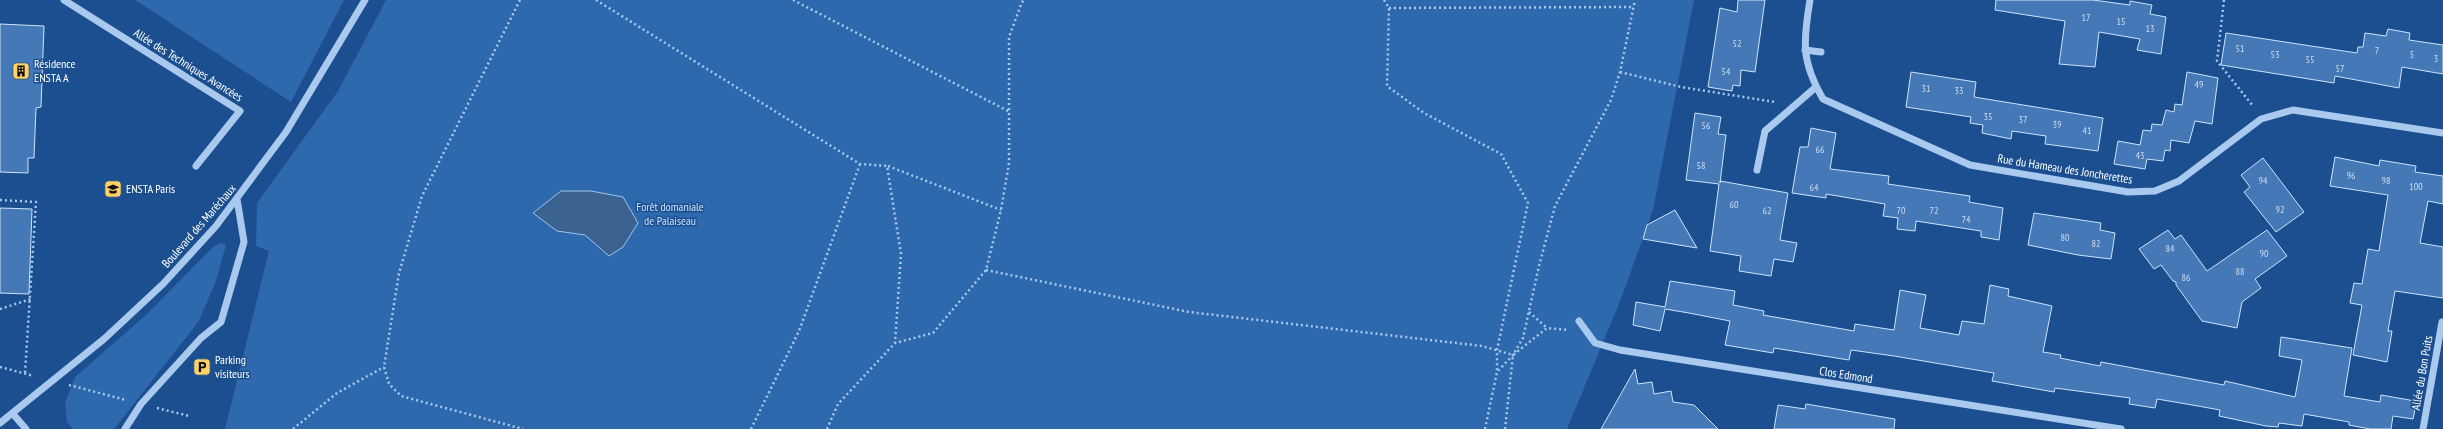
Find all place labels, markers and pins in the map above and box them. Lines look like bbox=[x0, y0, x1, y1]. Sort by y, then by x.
place label: Résidence ENSTA A bbox=[34, 56, 75, 85]
building icon: Résidence ENSTA A bbox=[11, 61, 31, 81]
school or university icon: ENSTA Paris bbox=[103, 179, 123, 199]
place label: ENSTA Paris bbox=[126, 181, 175, 196]
place label: Parking visiteurs bbox=[215, 352, 250, 381]
parking icon: Parking visiteurs bbox=[192, 357, 212, 377]

